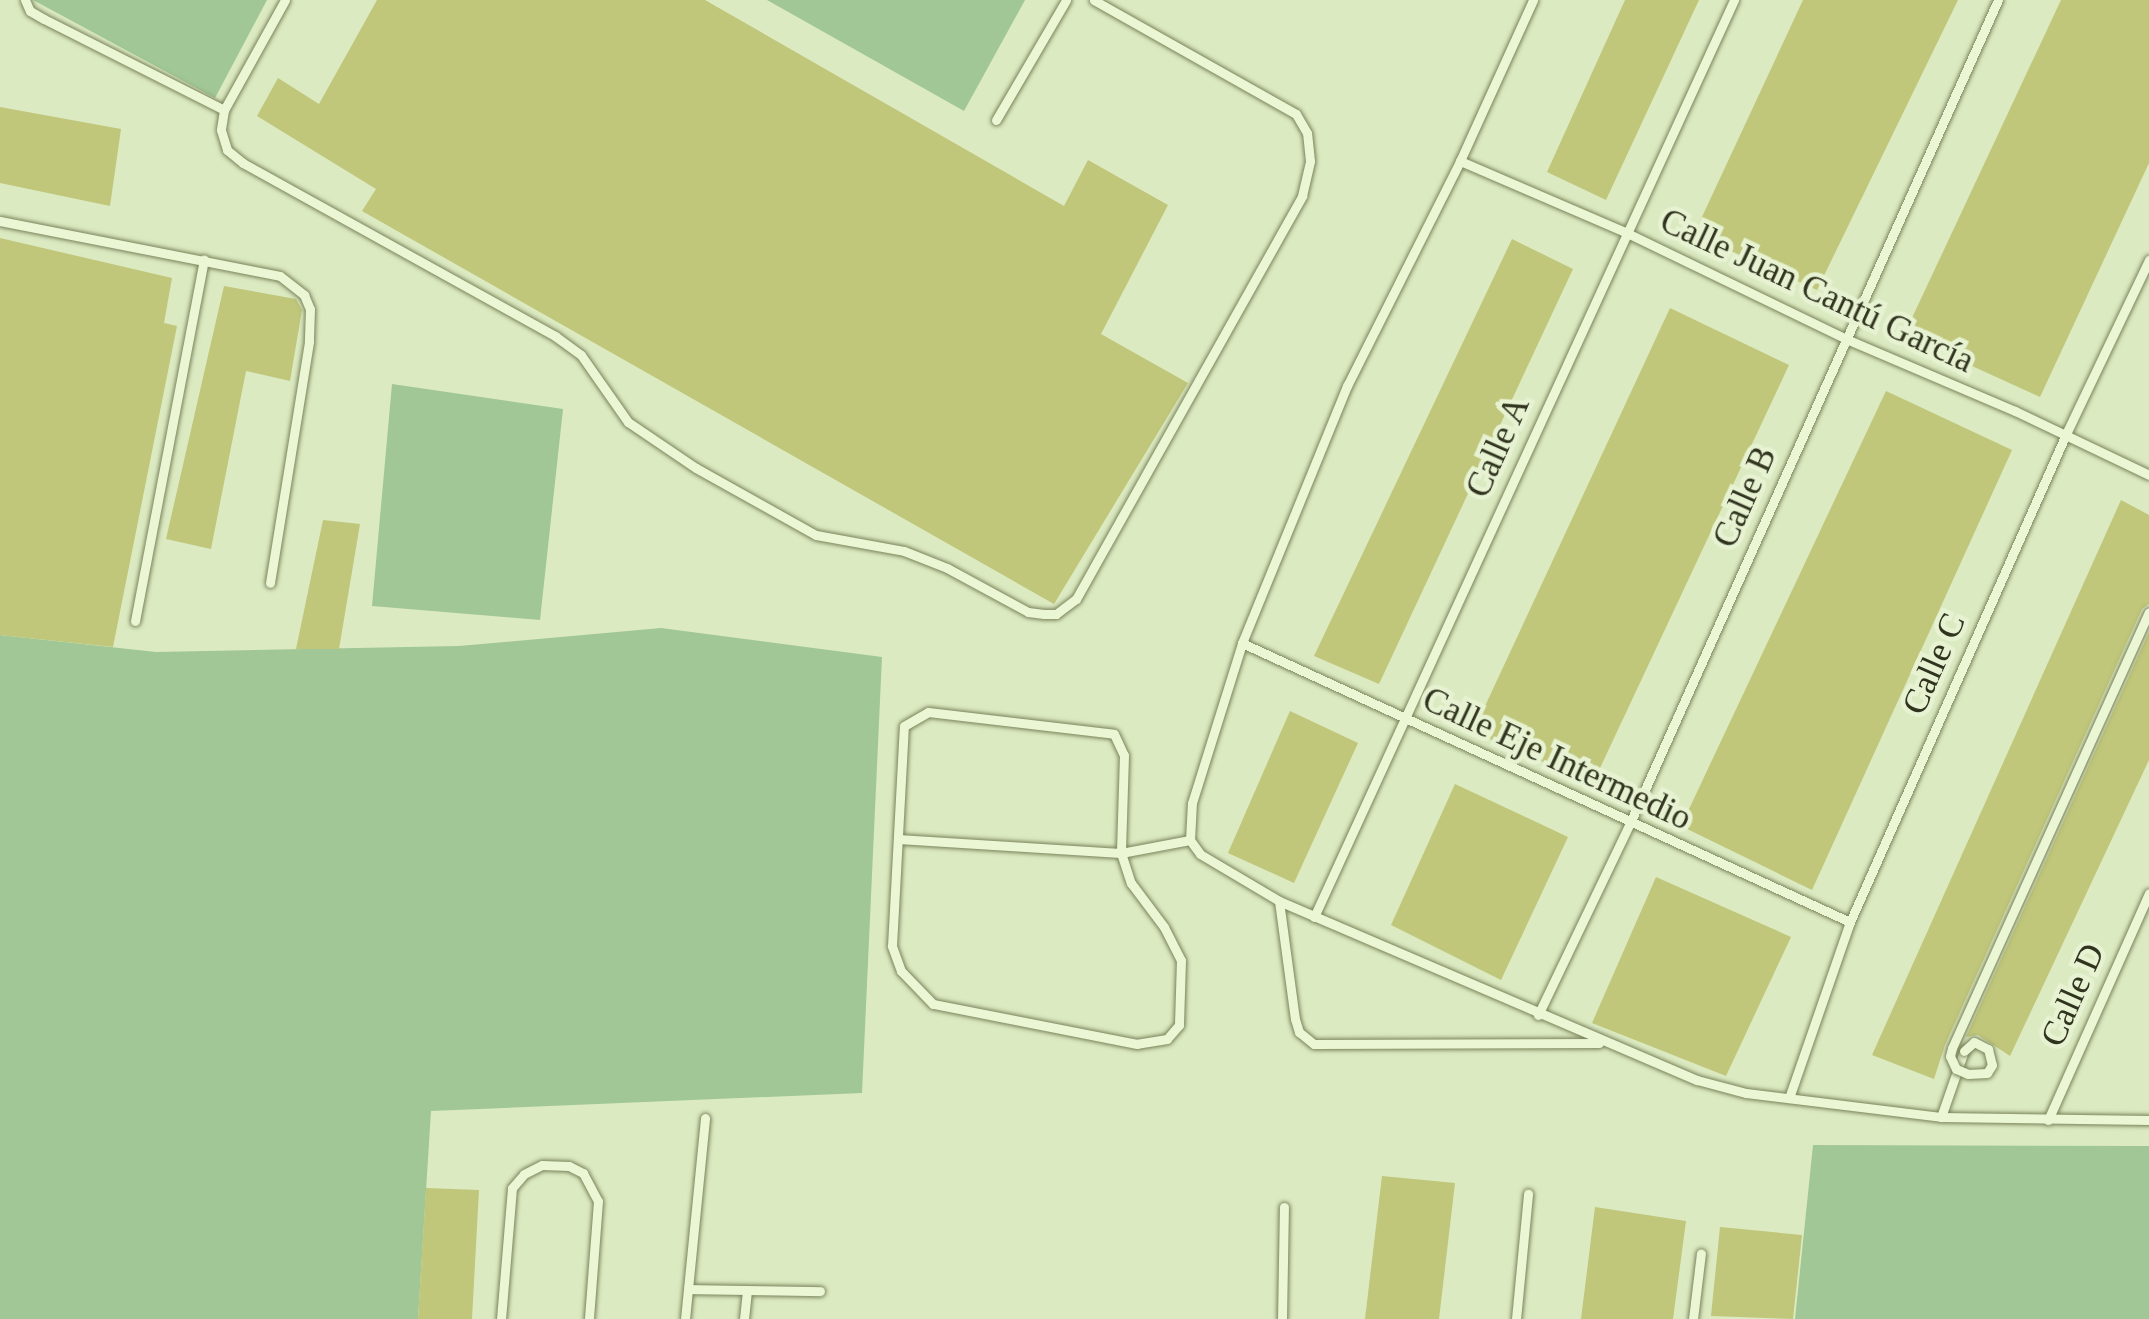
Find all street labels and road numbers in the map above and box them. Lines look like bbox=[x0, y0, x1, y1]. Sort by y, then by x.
street label: Calle Juan Cantú García bbox=[1654, 200, 1980, 382]
street label: Calle A bbox=[1457, 389, 1539, 505]
street label: Calle B bbox=[1704, 440, 1786, 554]
street label: Calle C bbox=[1893, 607, 1975, 721]
street label: Calle Eje Intermedio bbox=[1416, 678, 1698, 840]
street label: Calle D bbox=[2032, 937, 2114, 1053]

